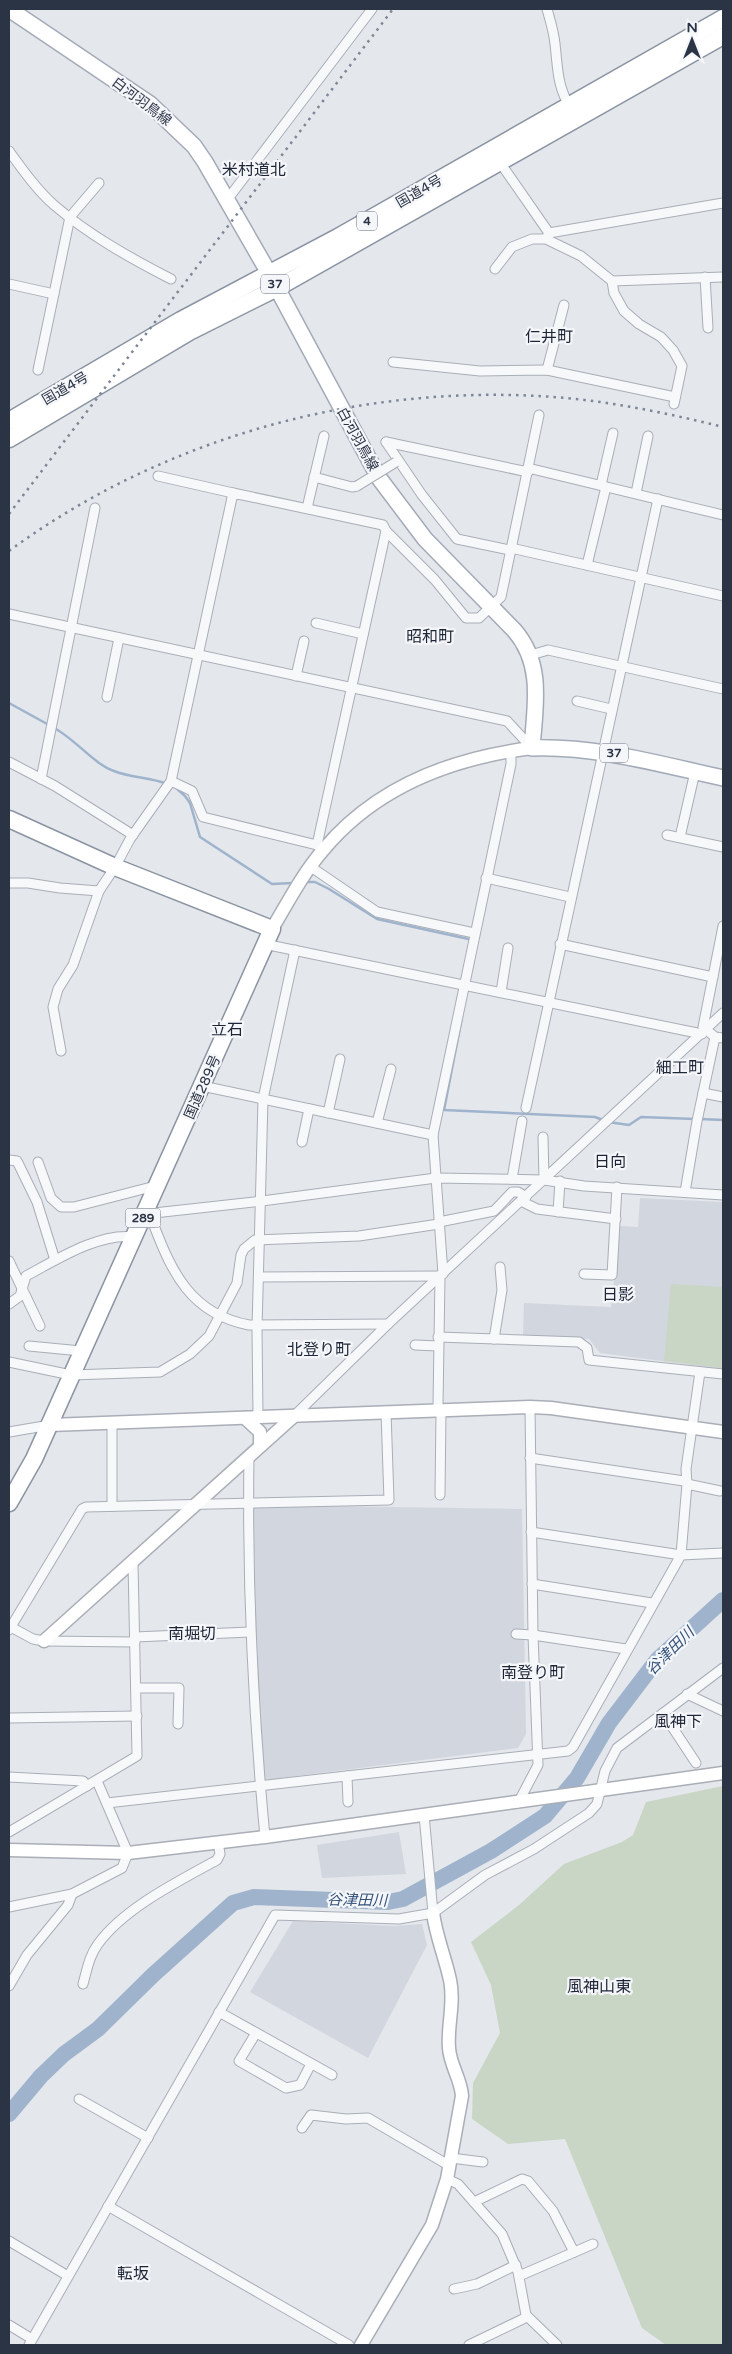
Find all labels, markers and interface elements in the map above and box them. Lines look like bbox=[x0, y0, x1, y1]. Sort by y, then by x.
north arrow bbox=[667, 15, 717, 65]
text: N bbox=[686, 19, 698, 36]
street label: 白河羽鳥線 bbox=[109, 74, 175, 129]
district label: 米村道北 bbox=[222, 160, 286, 180]
street label: 国道4号 bbox=[393, 171, 445, 211]
road number: 4 bbox=[357, 212, 377, 230]
road number: 37 bbox=[261, 274, 289, 294]
district label: 仁井町 bbox=[525, 327, 573, 347]
street label: 国道4号 bbox=[39, 368, 91, 408]
street label: 白河羽鳥線 bbox=[333, 405, 382, 474]
district label: 昭和町 bbox=[406, 627, 454, 647]
road number: 37 bbox=[600, 744, 628, 762]
district label: 立石 bbox=[211, 1020, 243, 1040]
street label: 国道289号 bbox=[181, 1053, 224, 1122]
district label: 細工町 bbox=[656, 1058, 704, 1078]
district label: 日向 bbox=[594, 1152, 626, 1172]
road number: 289 bbox=[126, 1208, 160, 1228]
district label: 日影 bbox=[602, 1285, 634, 1305]
district label: 北登り町 bbox=[287, 1340, 351, 1360]
water label: 谷津田川 bbox=[642, 1622, 699, 1679]
district label: 南堀切 bbox=[168, 1624, 216, 1644]
district label: 南登り町 bbox=[501, 1663, 565, 1683]
district label: 風神下 bbox=[654, 1712, 702, 1732]
water label: 谷津田川 bbox=[327, 1890, 389, 1910]
district label: 風神山東 bbox=[567, 1977, 631, 1997]
district label: 転坂 bbox=[117, 2264, 149, 2284]

